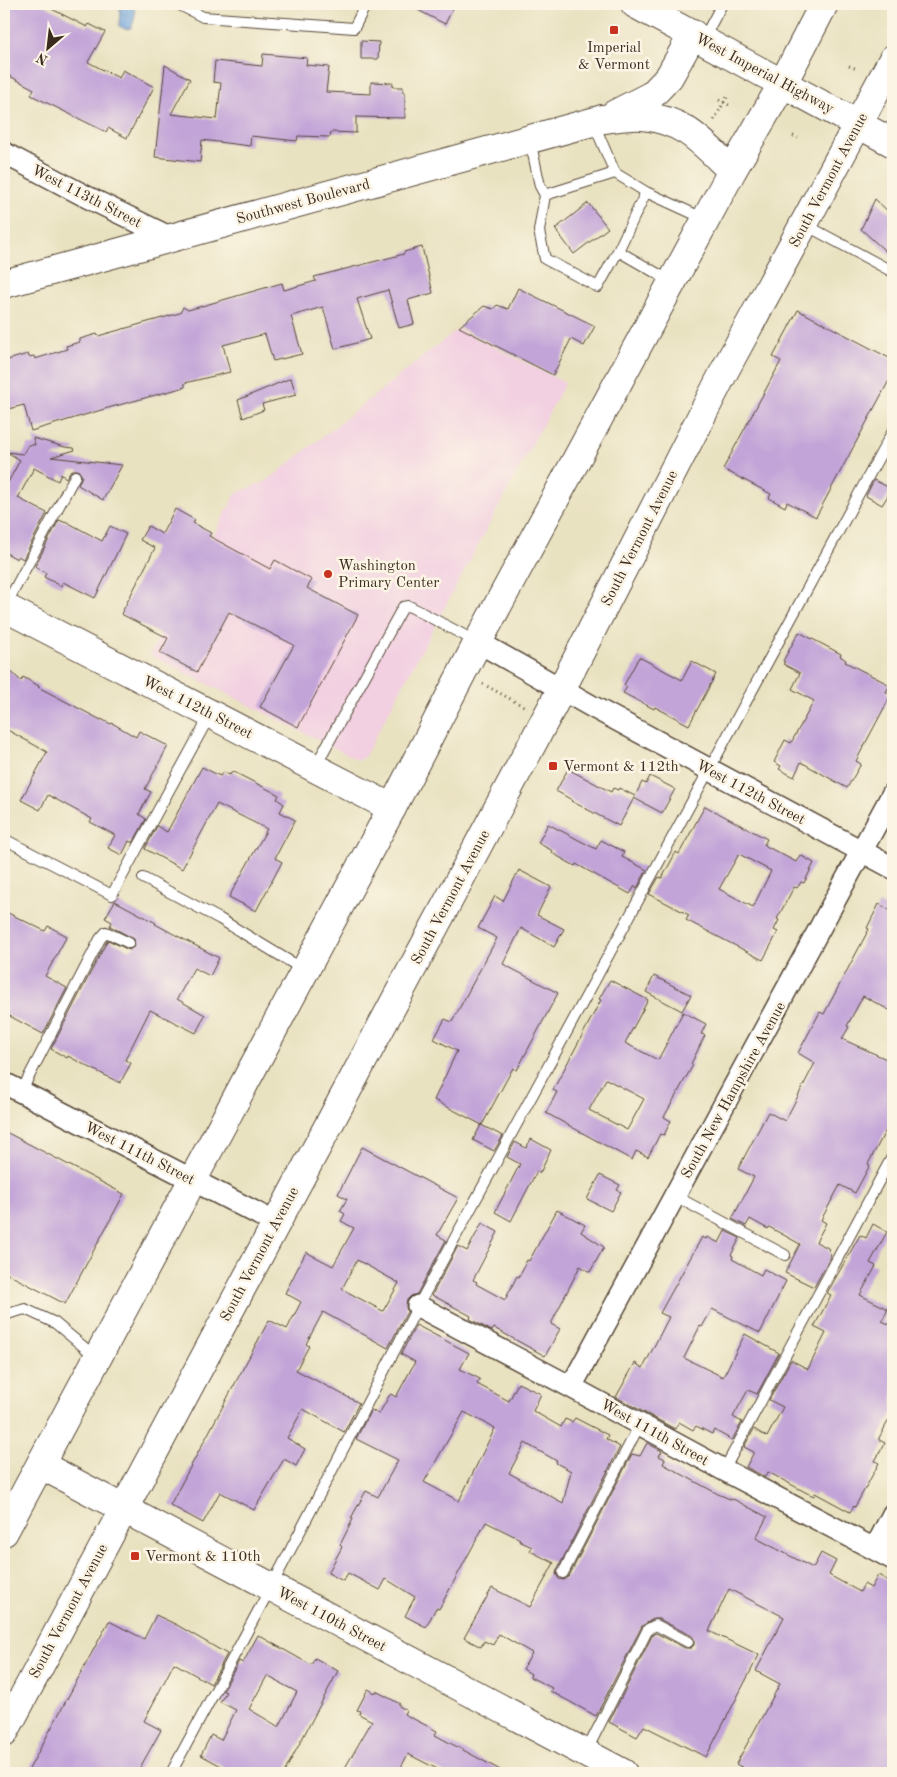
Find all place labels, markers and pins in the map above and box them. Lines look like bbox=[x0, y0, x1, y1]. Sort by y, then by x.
marker: Imperial & Vermont bbox=[608, 24, 620, 36]
place label: Imperial & Vermont bbox=[578, 41, 650, 73]
place label: Washington Primary Center bbox=[338, 559, 439, 591]
marker: Washington Primary Center bbox=[322, 568, 334, 580]
marker: Vermont & 112th bbox=[547, 760, 559, 772]
place label: Vermont & 112th bbox=[563, 760, 679, 775]
marker: Vermont & 110th bbox=[129, 1550, 141, 1562]
place label: Vermont & 110th bbox=[145, 1550, 261, 1565]

